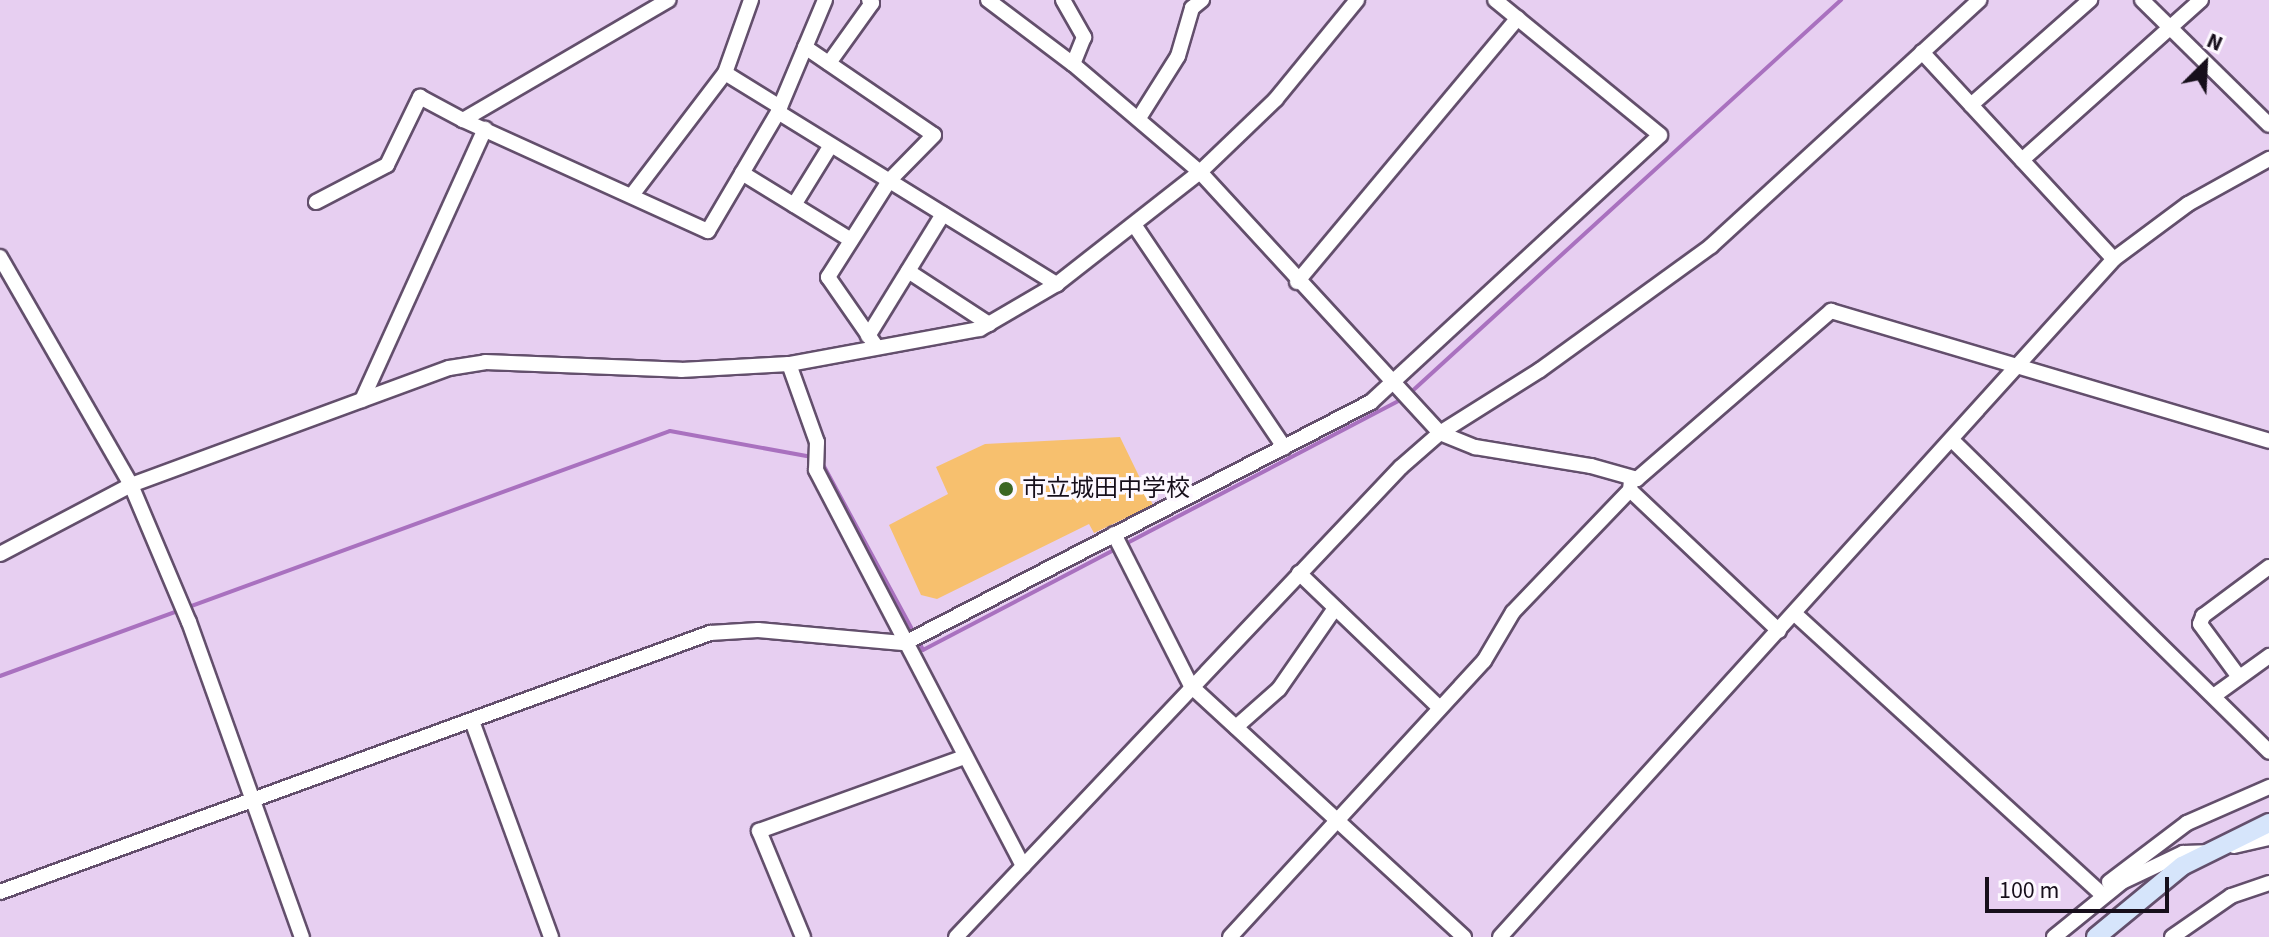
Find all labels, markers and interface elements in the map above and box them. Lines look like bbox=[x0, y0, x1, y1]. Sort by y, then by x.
north arrow bbox=[2165, 24, 2245, 104]
text: N bbox=[2202, 24, 2228, 60]
place label: 市立城田中学校 bbox=[1022, 475, 1190, 503]
marker: 市立城田中学校 bbox=[997, 480, 1015, 498]
scale bar bbox=[1989, 861, 2173, 911]
text: 100 m bbox=[1999, 873, 2059, 908]

